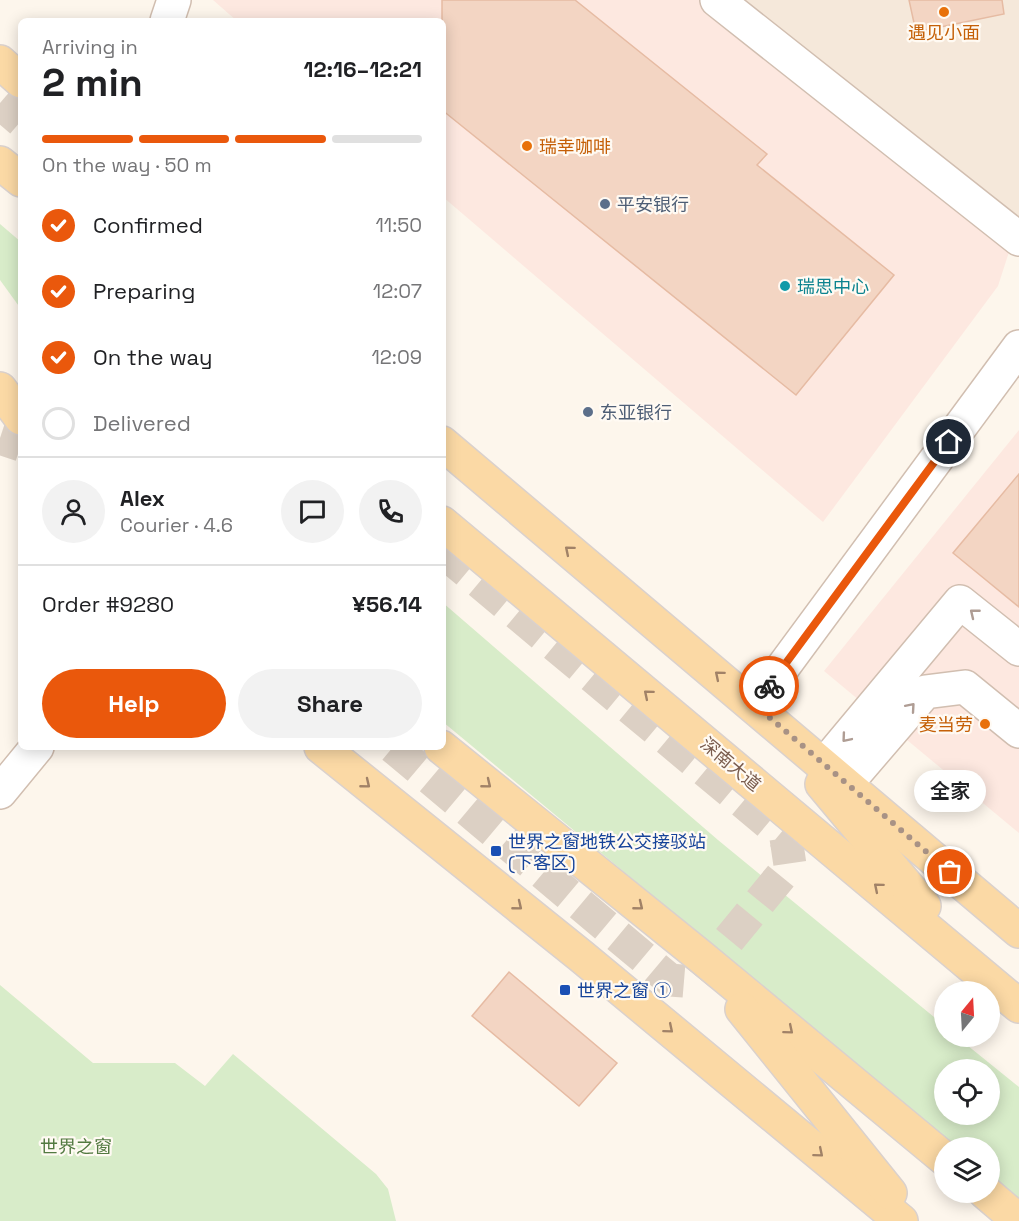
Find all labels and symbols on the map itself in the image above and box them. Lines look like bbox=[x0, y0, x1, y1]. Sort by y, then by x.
marker: 遇见小面 bbox=[937, 5, 951, 19]
place label: 遇见小面 bbox=[908, 21, 980, 44]
place label: 瑞幸咖啡 bbox=[539, 135, 611, 158]
marker: 瑞幸咖啡 bbox=[520, 139, 534, 153]
place label: 平安银行 bbox=[617, 193, 689, 216]
marker: 平安银行 bbox=[598, 197, 612, 211]
place label: 瑞思中心 bbox=[797, 275, 869, 298]
marker: 瑞思中心 bbox=[778, 279, 792, 293]
place label: 东亚银行 bbox=[600, 401, 672, 424]
marker: 东亚银行 bbox=[581, 405, 595, 419]
pin bbox=[923, 416, 974, 467]
one-way arrow bbox=[565, 546, 576, 557]
one-way arrow bbox=[969, 609, 980, 620]
courier bbox=[739, 656, 799, 716]
one-way arrow bbox=[715, 671, 726, 682]
one-way arrow bbox=[644, 690, 655, 701]
one-way arrow bbox=[904, 703, 915, 714]
place label: 麦当劳 bbox=[919, 713, 973, 736]
marker: 麦当劳 bbox=[978, 717, 992, 731]
one-way arrow bbox=[842, 731, 853, 742]
street label: 深南大道 bbox=[696, 732, 766, 796]
callout: 全家 bbox=[914, 770, 986, 812]
one-way arrow bbox=[480, 776, 491, 787]
one-way arrow bbox=[359, 777, 370, 788]
place label: 世界之窗地铁公交接驳站 (下客区) bbox=[508, 830, 706, 874]
marker: 世界之窗地铁公交接驳站 (下客区) bbox=[489, 844, 503, 858]
pin bbox=[924, 846, 975, 897]
one-way arrow bbox=[874, 883, 885, 894]
one-way arrow bbox=[511, 898, 522, 909]
one-way arrow bbox=[632, 899, 643, 910]
place label: 世界之窗 ① bbox=[577, 979, 672, 1002]
north arrow bbox=[934, 981, 1000, 1047]
marker: 世界之窗 ① bbox=[558, 983, 572, 997]
one-way arrow bbox=[662, 1022, 673, 1033]
one-way arrow bbox=[782, 1022, 793, 1033]
park label: 世界之窗 bbox=[40, 1135, 112, 1158]
one-way arrow bbox=[813, 1146, 824, 1157]

